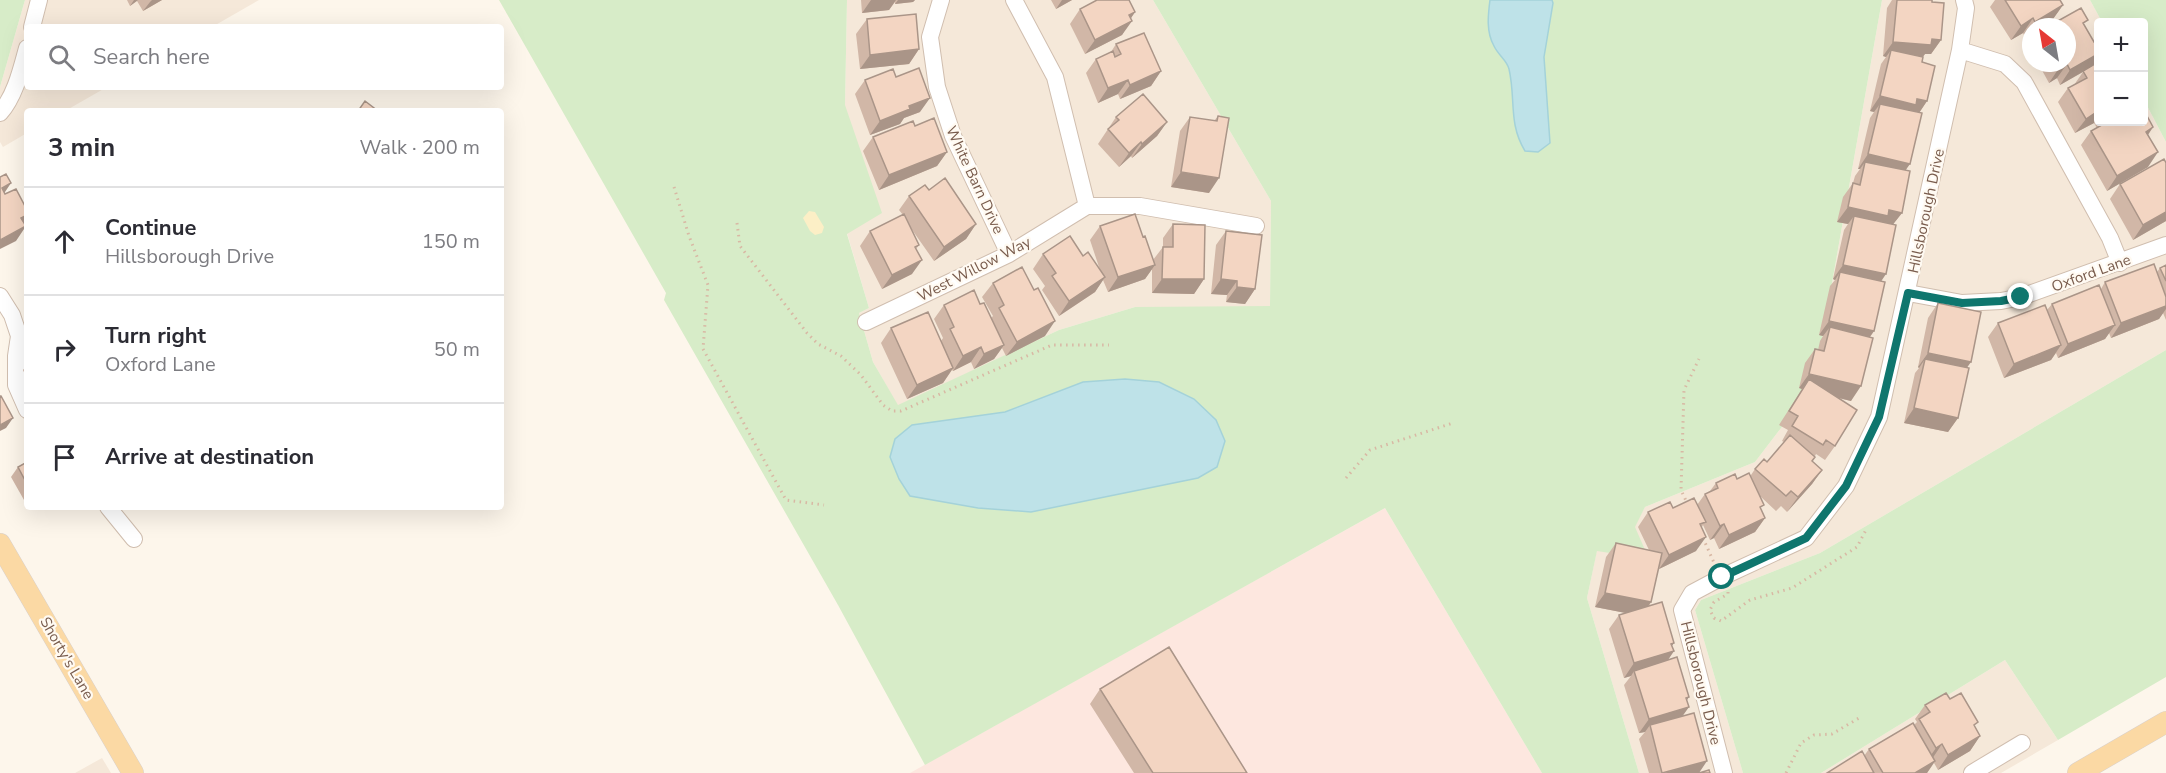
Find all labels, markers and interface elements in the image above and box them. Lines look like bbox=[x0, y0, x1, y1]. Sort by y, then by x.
north arrow bbox=[2022, 18, 2076, 72]
map controls bbox=[2094, 18, 2148, 126]
button: + bbox=[2094, 18, 2148, 72]
search box bbox=[24, 24, 504, 90]
icon: search bbox=[45, 41, 78, 74]
text: Search here bbox=[93, 42, 210, 72]
button: − bbox=[2094, 72, 2148, 126]
street label: White Barn Drive bbox=[941, 123, 1009, 237]
text: 3 min bbox=[48, 130, 115, 165]
text: Walk · 200 m bbox=[360, 134, 480, 161]
street label: Hillsborough Drive bbox=[1903, 147, 1949, 275]
text: Continue bbox=[105, 213, 196, 243]
icon: ahead bbox=[48, 225, 81, 258]
text: 150 m bbox=[422, 228, 480, 255]
street label: West Willow Way bbox=[914, 232, 1034, 306]
text: Hillsborough Drive bbox=[105, 243, 274, 270]
street label: Oxford Lane bbox=[2049, 249, 2133, 297]
route end bbox=[2007, 283, 2033, 309]
text: Turn right bbox=[105, 321, 206, 351]
icon: right bbox=[48, 333, 81, 366]
text: 50 m bbox=[434, 336, 480, 363]
text: Oxford Lane bbox=[105, 351, 216, 378]
icon: arrive bbox=[48, 441, 81, 474]
text: Arrive at destination bbox=[105, 442, 314, 472]
route start bbox=[1708, 563, 1734, 589]
street label: Shorty's Lane bbox=[35, 613, 99, 703]
street label: Hillsborough Drive bbox=[1676, 619, 1726, 747]

